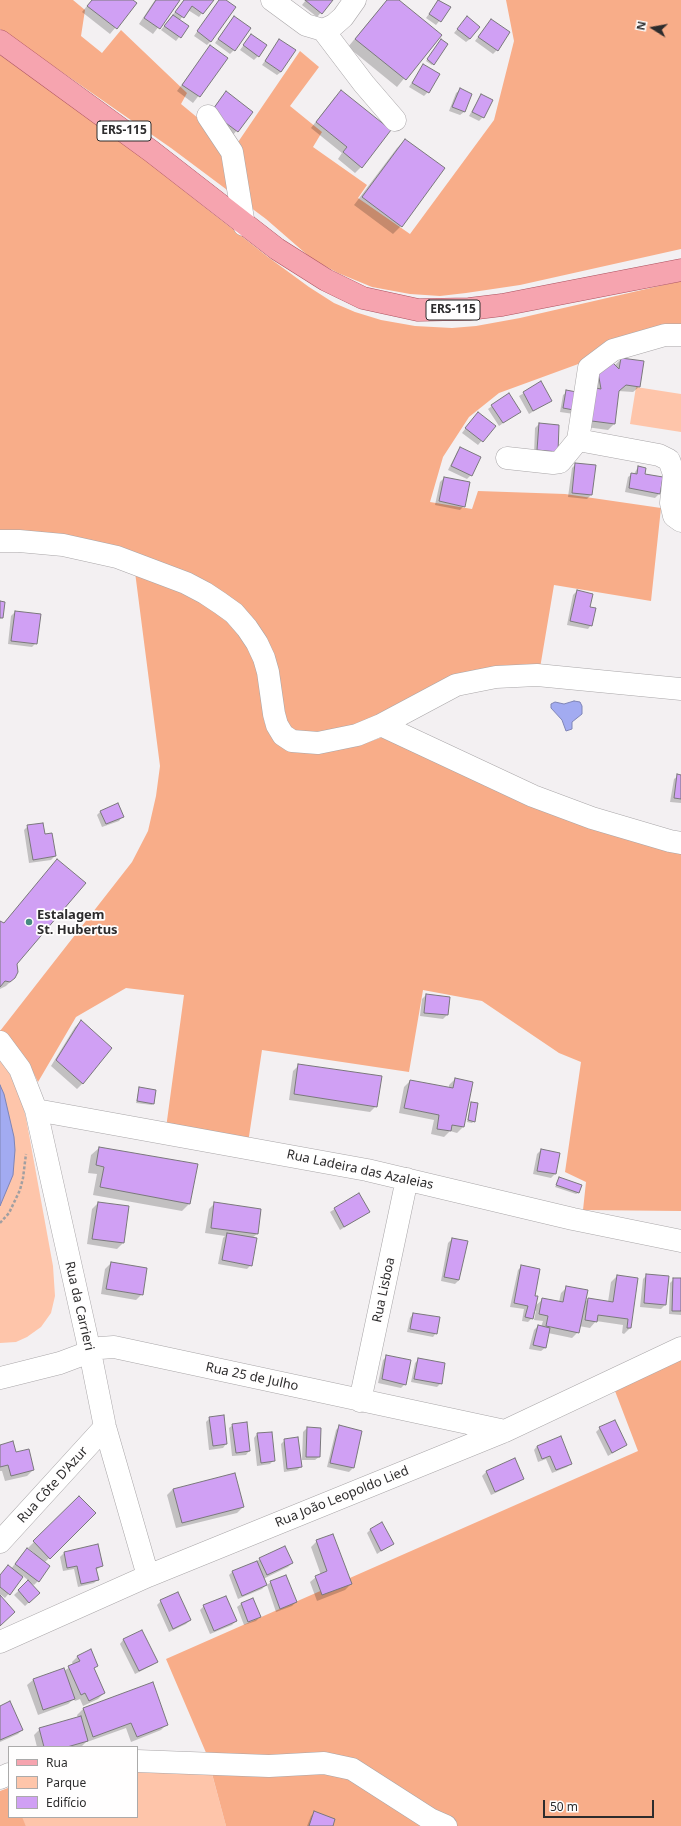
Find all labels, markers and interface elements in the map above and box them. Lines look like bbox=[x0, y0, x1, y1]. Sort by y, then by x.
north arrow bbox=[633, 8, 673, 48]
text: N bbox=[633, 20, 649, 31]
road number: ERS-115 bbox=[97, 121, 151, 141]
road number: ERS-115 bbox=[426, 300, 480, 320]
place label: Estalagem St. Hubertus bbox=[37, 907, 118, 938]
marker: Estalagem St. Hubertus bbox=[24, 917, 34, 927]
street label: Rua Ladeira das Azaleias bbox=[285, 1147, 435, 1193]
street label: Rua Lisboa bbox=[369, 1256, 399, 1324]
street label: Rua da Carrieri bbox=[61, 1260, 97, 1352]
street label: Rua 25 de Julho bbox=[204, 1360, 300, 1394]
street label: Rua Côte D'Azur bbox=[15, 1444, 91, 1526]
street label: Rua João Leopoldo Lied bbox=[273, 1463, 411, 1531]
legend bbox=[8, 1746, 138, 1818]
text: Rua bbox=[46, 1754, 68, 1771]
text: Parque bbox=[46, 1774, 86, 1791]
scale bar bbox=[545, 1792, 656, 1818]
text: Edifício bbox=[46, 1794, 87, 1811]
text: 50 m bbox=[550, 1798, 578, 1815]

